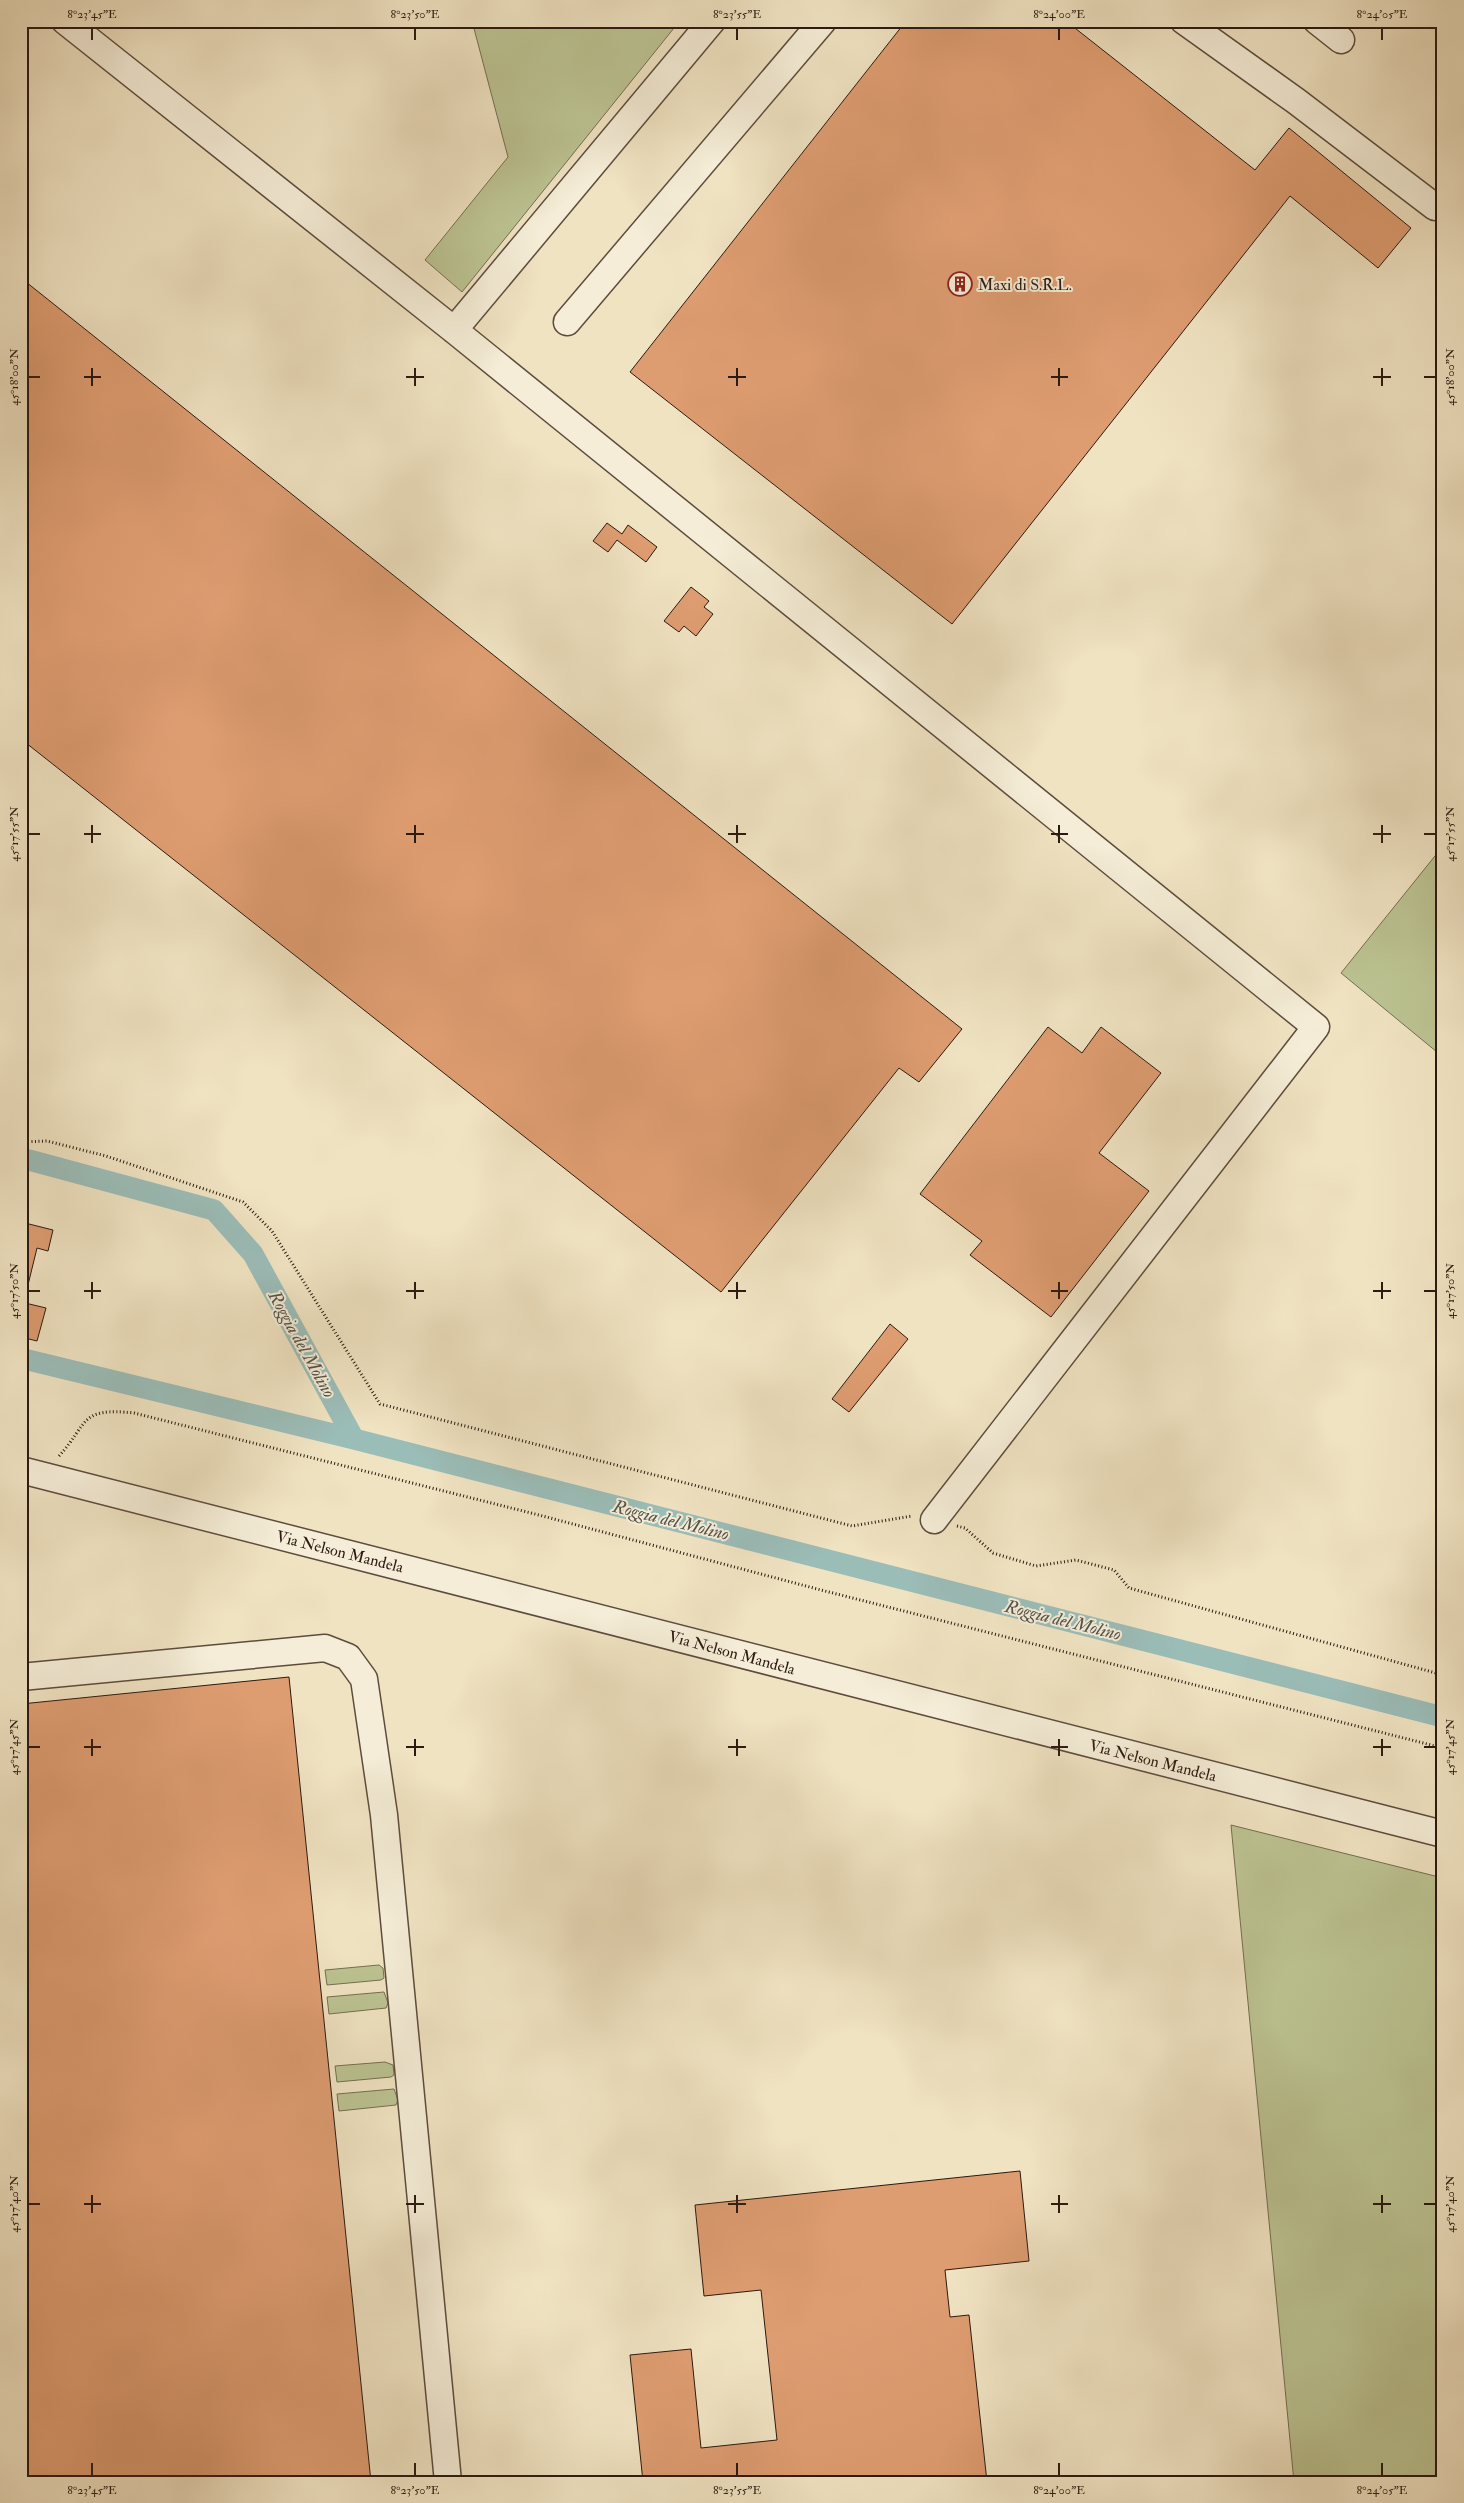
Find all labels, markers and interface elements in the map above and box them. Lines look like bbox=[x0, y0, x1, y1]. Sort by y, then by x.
text: 8°23'45"E bbox=[67, 7, 117, 22]
text: 8°23'50"E bbox=[391, 7, 440, 22]
text: 8°23'55"E bbox=[713, 7, 761, 22]
text: 8°24'00"E bbox=[1033, 7, 1085, 22]
text: 8°24'05"E bbox=[1357, 7, 1408, 22]
building icon: Maxi di S.R.L. bbox=[947, 271, 973, 297]
place label: Maxi di S.R.L. bbox=[978, 275, 1072, 295]
text: 45°18'00"N bbox=[7, 348, 22, 406]
text: 45°18'00"N bbox=[1443, 348, 1458, 406]
text: 45°17'55"N bbox=[7, 806, 22, 862]
text: 45°17'55"N bbox=[1443, 806, 1458, 862]
text: 45°17'50"N bbox=[7, 1263, 22, 1319]
text: 45°17'50"N bbox=[1443, 1263, 1458, 1319]
water label: Roggia del Molino bbox=[262, 1286, 340, 1402]
water label: Roggia del Molino bbox=[610, 1495, 731, 1546]
street label: Via Nelson Mandela bbox=[274, 1526, 406, 1578]
water label: Roggia del Molino bbox=[1002, 1595, 1123, 1646]
street label: Via Nelson Mandela bbox=[666, 1626, 798, 1680]
text: 45°17'45"N bbox=[7, 1718, 22, 1775]
text: 45°17'45"N bbox=[1443, 1718, 1458, 1775]
street label: Via Nelson Mandela bbox=[1087, 1735, 1219, 1787]
text: 45°17'40"N bbox=[7, 2175, 22, 2233]
text: 45°17'40"N bbox=[1443, 2175, 1458, 2233]
text: 8°23'45"E bbox=[67, 2483, 117, 2498]
text: 8°23'50"E bbox=[391, 2483, 440, 2498]
text: 8°23'55"E bbox=[713, 2483, 761, 2498]
text: 8°24'00"E bbox=[1033, 2483, 1085, 2498]
text: 8°24'05"E bbox=[1357, 2483, 1408, 2498]

